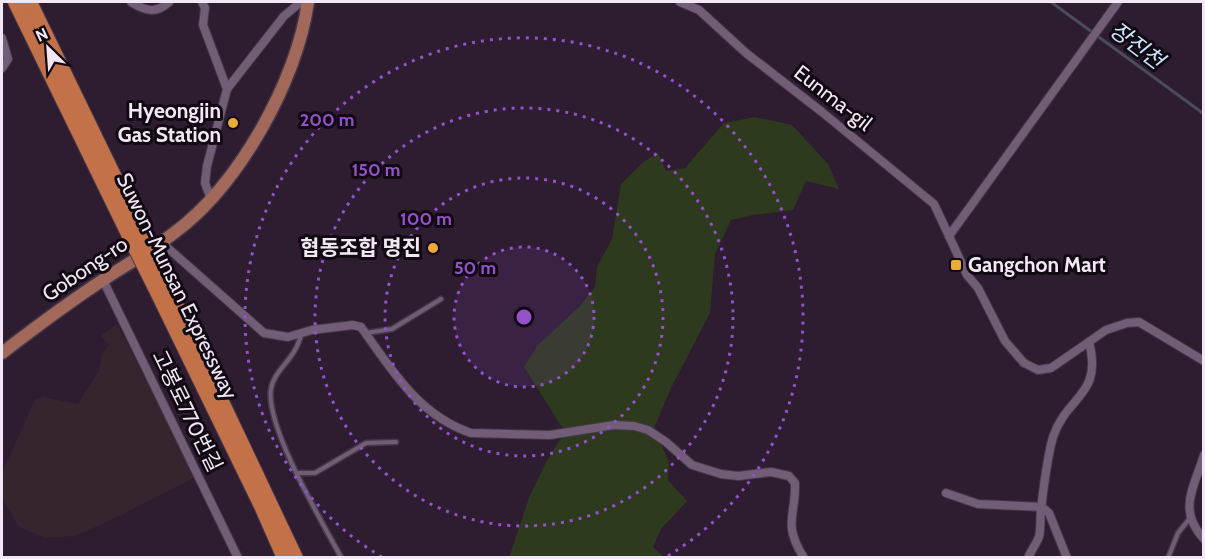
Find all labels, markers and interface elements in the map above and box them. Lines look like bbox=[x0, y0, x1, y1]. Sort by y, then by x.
water label: 장진천 bbox=[1104, 16, 1171, 76]
north arrow bbox=[18, 18, 78, 78]
text: N bbox=[33, 24, 51, 46]
street label: Eunma-gil bbox=[789, 60, 877, 136]
place label: Hyeongjin Gas Station bbox=[118, 98, 221, 147]
text: 200 m bbox=[300, 109, 354, 131]
marker: Hyeongjin Gas Station bbox=[226, 116, 240, 130]
text: 150 m bbox=[352, 159, 400, 181]
street label: Suwon-Munsan Expressway bbox=[112, 169, 243, 403]
text: 100 m bbox=[400, 208, 452, 230]
street label: Gobong-ro bbox=[37, 231, 132, 306]
place label: 협동조합 명진 bbox=[300, 235, 421, 260]
marker: 협동조합 명진 bbox=[426, 241, 440, 255]
place label: Gangchon Mart bbox=[968, 252, 1106, 277]
text: 50 m bbox=[454, 257, 496, 279]
marker: Gangchon Mart bbox=[949, 258, 963, 272]
centre of rings bbox=[514, 307, 534, 327]
street label: 고봉로770번길 bbox=[147, 346, 228, 476]

